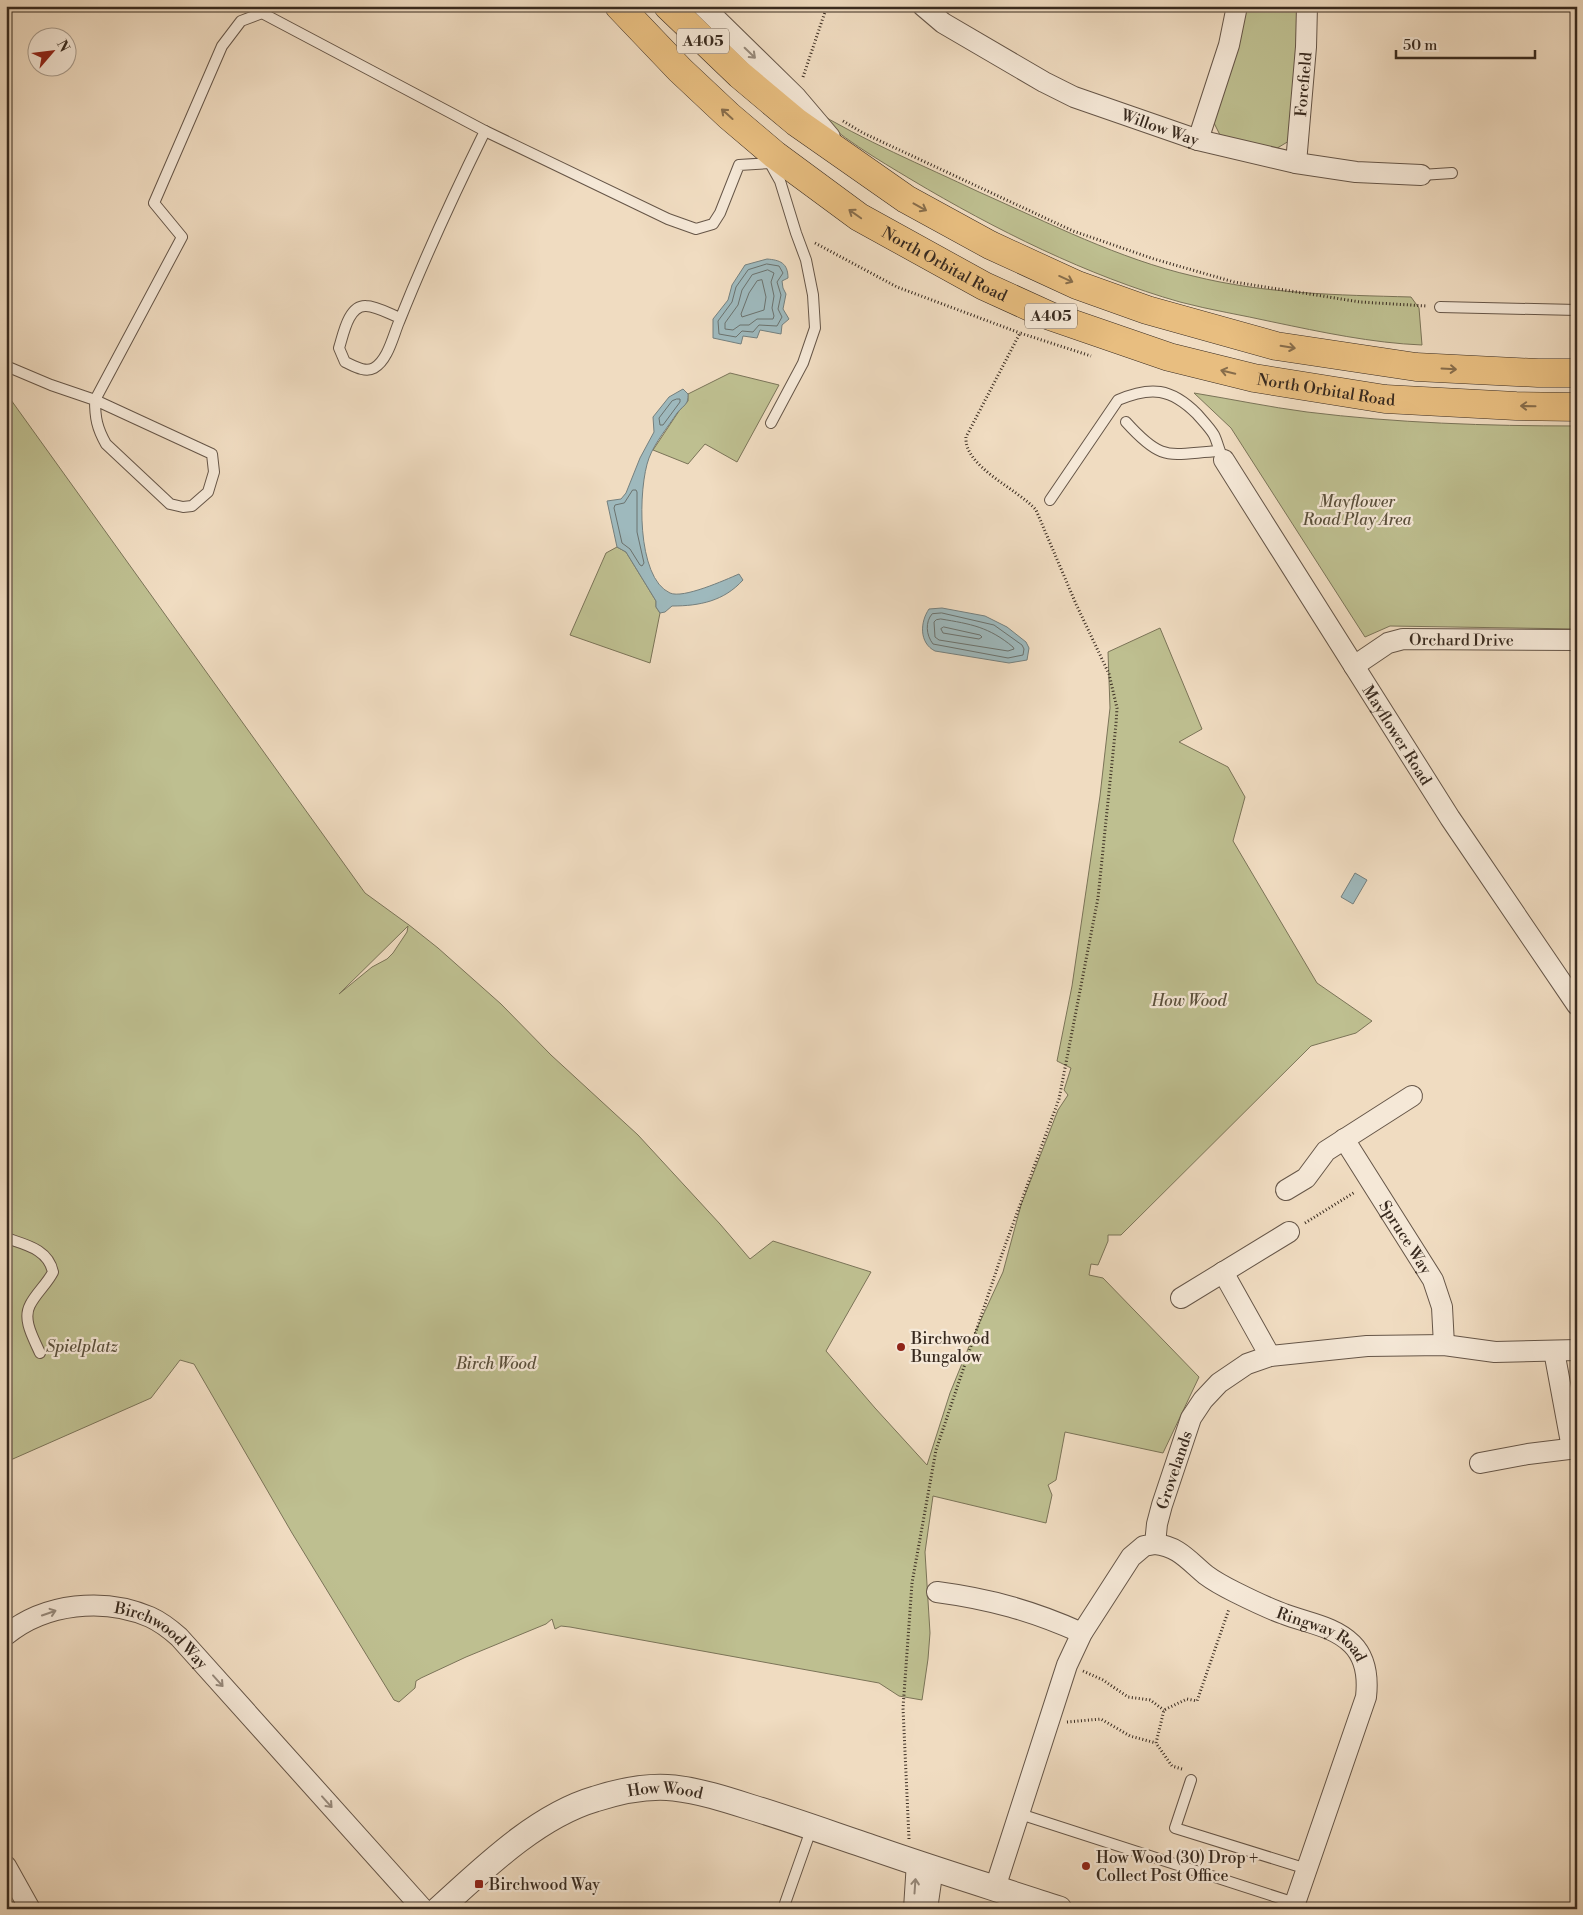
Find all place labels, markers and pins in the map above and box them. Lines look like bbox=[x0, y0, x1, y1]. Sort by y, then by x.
place label: Birchwood Bungalow bbox=[910, 1329, 990, 1367]
marker: Birchwood Bungalow bbox=[895, 1341, 907, 1353]
place label: How Wood (30) Drop + Collect Post Office bbox=[1096, 1848, 1258, 1886]
marker: How Wood (30) Drop + Collect Post Office bbox=[1080, 1860, 1092, 1872]
place label: Birchwood Way bbox=[488, 1875, 600, 1895]
marker: Birchwood Way bbox=[473, 1878, 485, 1890]

